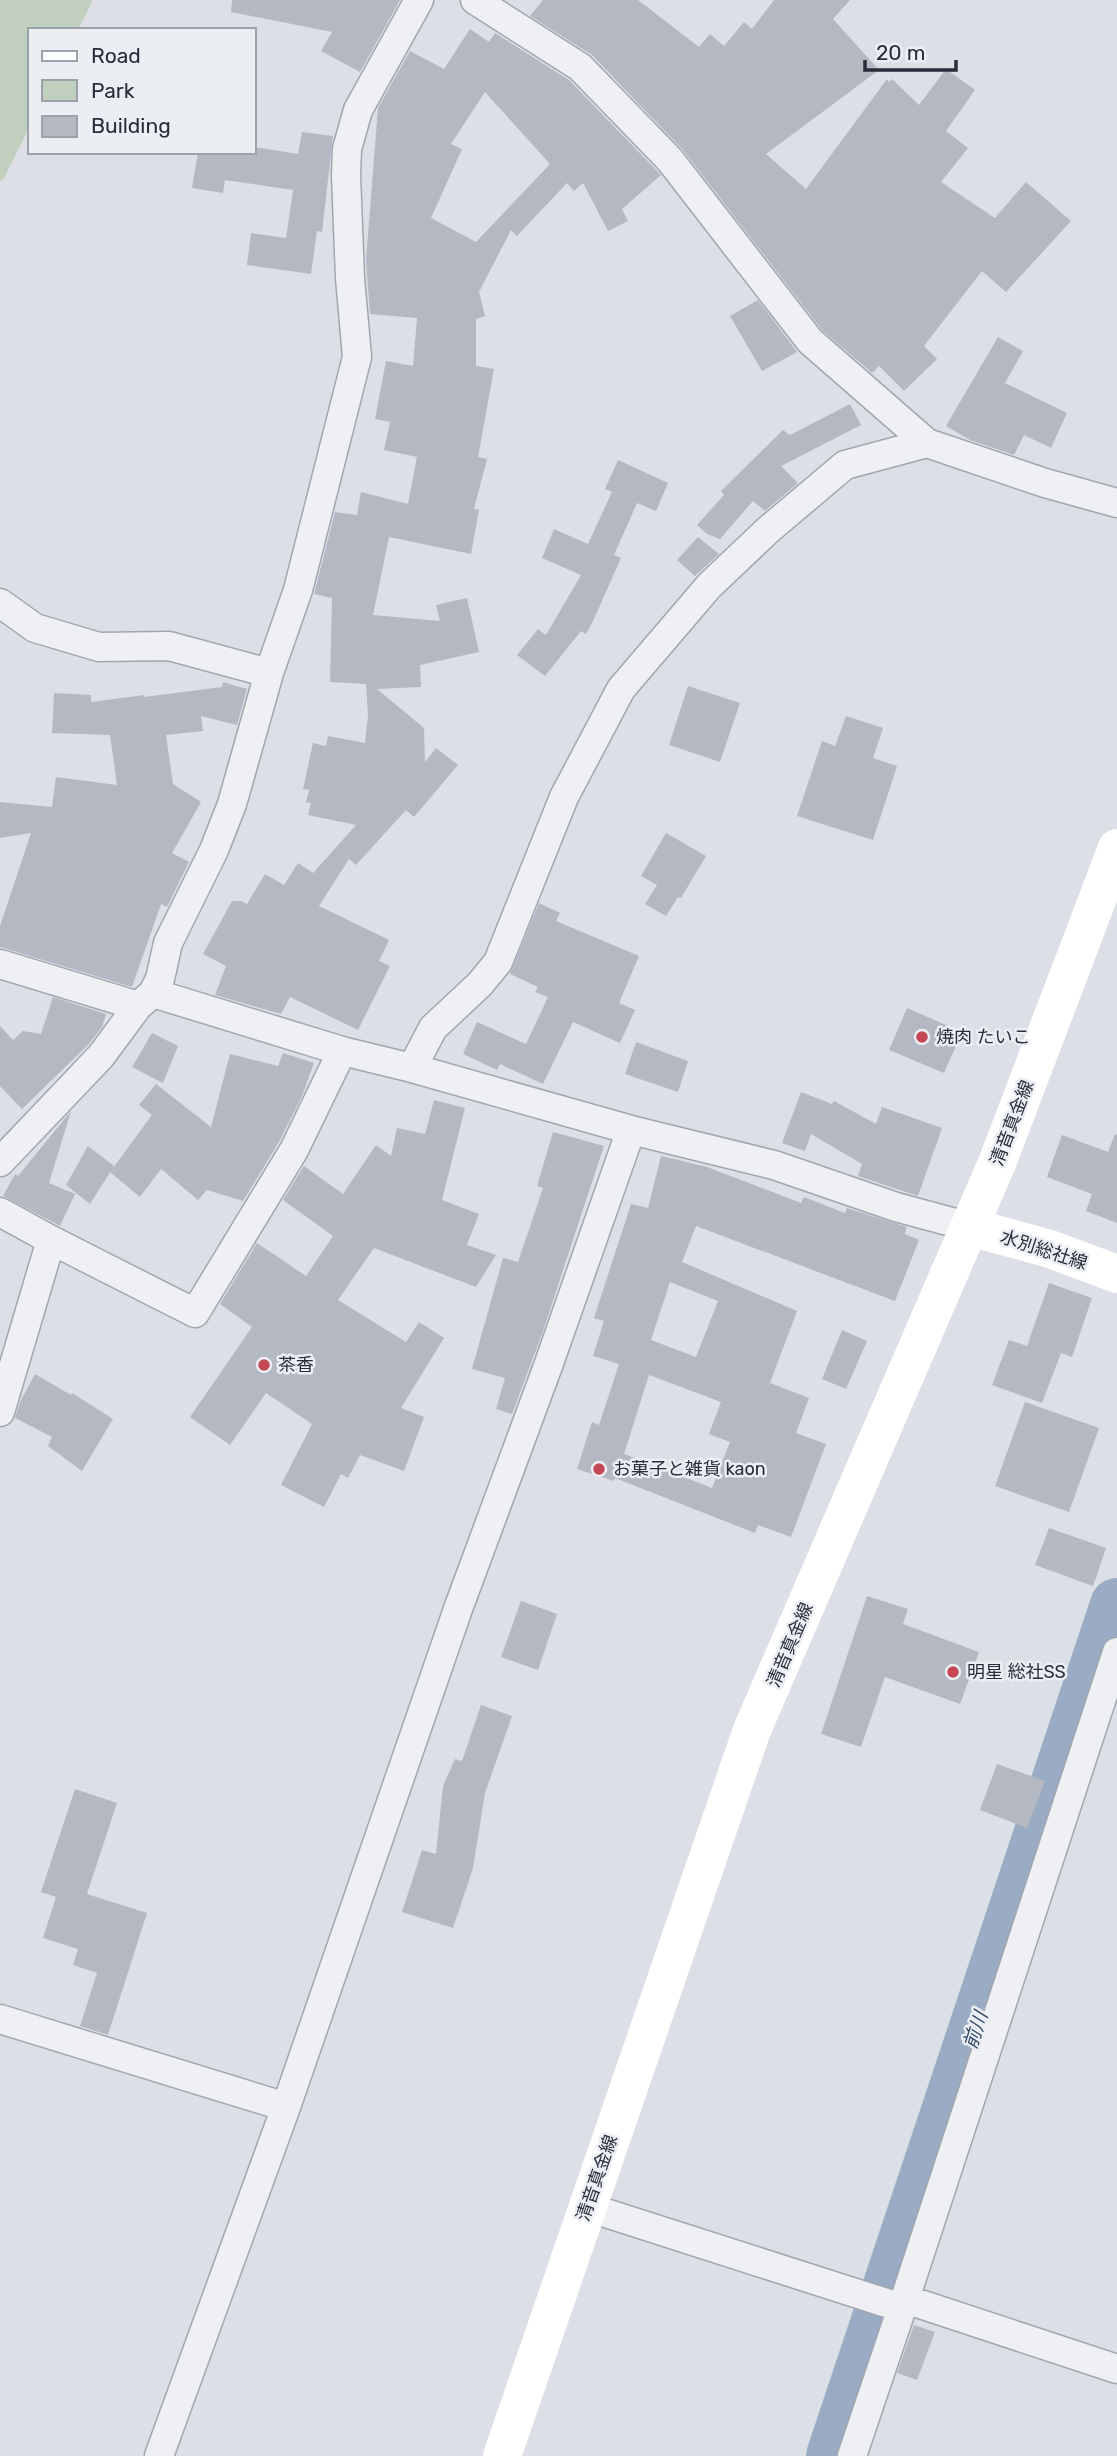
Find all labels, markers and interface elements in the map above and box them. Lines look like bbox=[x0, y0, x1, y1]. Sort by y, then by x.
legend bbox=[28, 28, 256, 154]
scale bar bbox=[865, 28, 956, 72]
text: 20 m bbox=[876, 40, 925, 65]
text: Road bbox=[91, 43, 141, 68]
text: Park bbox=[91, 78, 135, 103]
text: Building bbox=[91, 113, 171, 138]
place label: 焼肉 たいこ bbox=[936, 1026, 1030, 1048]
marker: 焼肉 たいこ bbox=[914, 1029, 930, 1045]
street label: 清音真金線 bbox=[986, 1077, 1038, 1169]
street label: 水別総社線 bbox=[998, 1226, 1090, 1274]
place label: 茶香 bbox=[278, 1354, 314, 1376]
marker: 茶香 bbox=[256, 1357, 272, 1373]
place label: お菓子と雑貨 kaon bbox=[613, 1458, 766, 1480]
marker: お菓子と雑貨 kaon bbox=[591, 1461, 607, 1477]
street label: 清音真金線 bbox=[762, 1599, 818, 1691]
place label: 明星 総社SS bbox=[967, 1661, 1066, 1683]
marker: 明星 総社SS bbox=[945, 1664, 961, 1680]
water label: 前川 bbox=[959, 2007, 993, 2052]
street label: 清音真金線 bbox=[572, 2132, 622, 2224]

